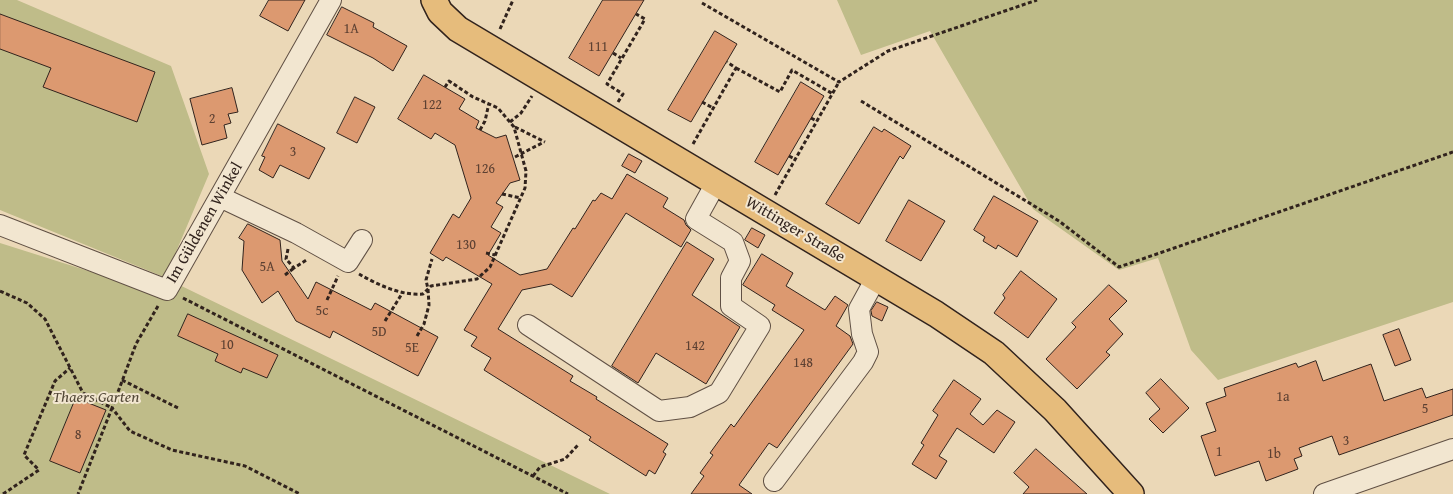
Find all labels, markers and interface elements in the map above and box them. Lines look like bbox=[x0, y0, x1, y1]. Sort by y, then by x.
house number: 1A bbox=[343, 21, 359, 37]
house number: 111 bbox=[588, 39, 608, 55]
house number: 122 bbox=[422, 97, 442, 113]
house number: 2 bbox=[209, 111, 215, 127]
house number: 3 bbox=[290, 144, 296, 160]
street label: Im Güldenen Winkel bbox=[163, 159, 247, 287]
house number: 126 bbox=[475, 161, 495, 177]
street label: Wittinger Straße bbox=[742, 193, 848, 267]
house number: 130 bbox=[456, 237, 476, 253]
house number: 5A bbox=[259, 259, 275, 275]
house number: 5c bbox=[316, 303, 328, 319]
house number: 5D bbox=[371, 324, 387, 340]
house number: 10 bbox=[220, 337, 234, 353]
house number: 142 bbox=[685, 338, 705, 354]
house number: 5E bbox=[405, 340, 419, 356]
house number: 148 bbox=[793, 355, 813, 371]
park label: Thaers Garten bbox=[53, 388, 139, 408]
house number: 1a bbox=[1276, 389, 1290, 405]
house number: 5 bbox=[1422, 401, 1428, 417]
house number: 8 bbox=[75, 427, 81, 443]
house number: 3 bbox=[1343, 433, 1349, 449]
house number: 1 bbox=[1216, 444, 1222, 460]
house number: 1b bbox=[1267, 446, 1281, 462]

